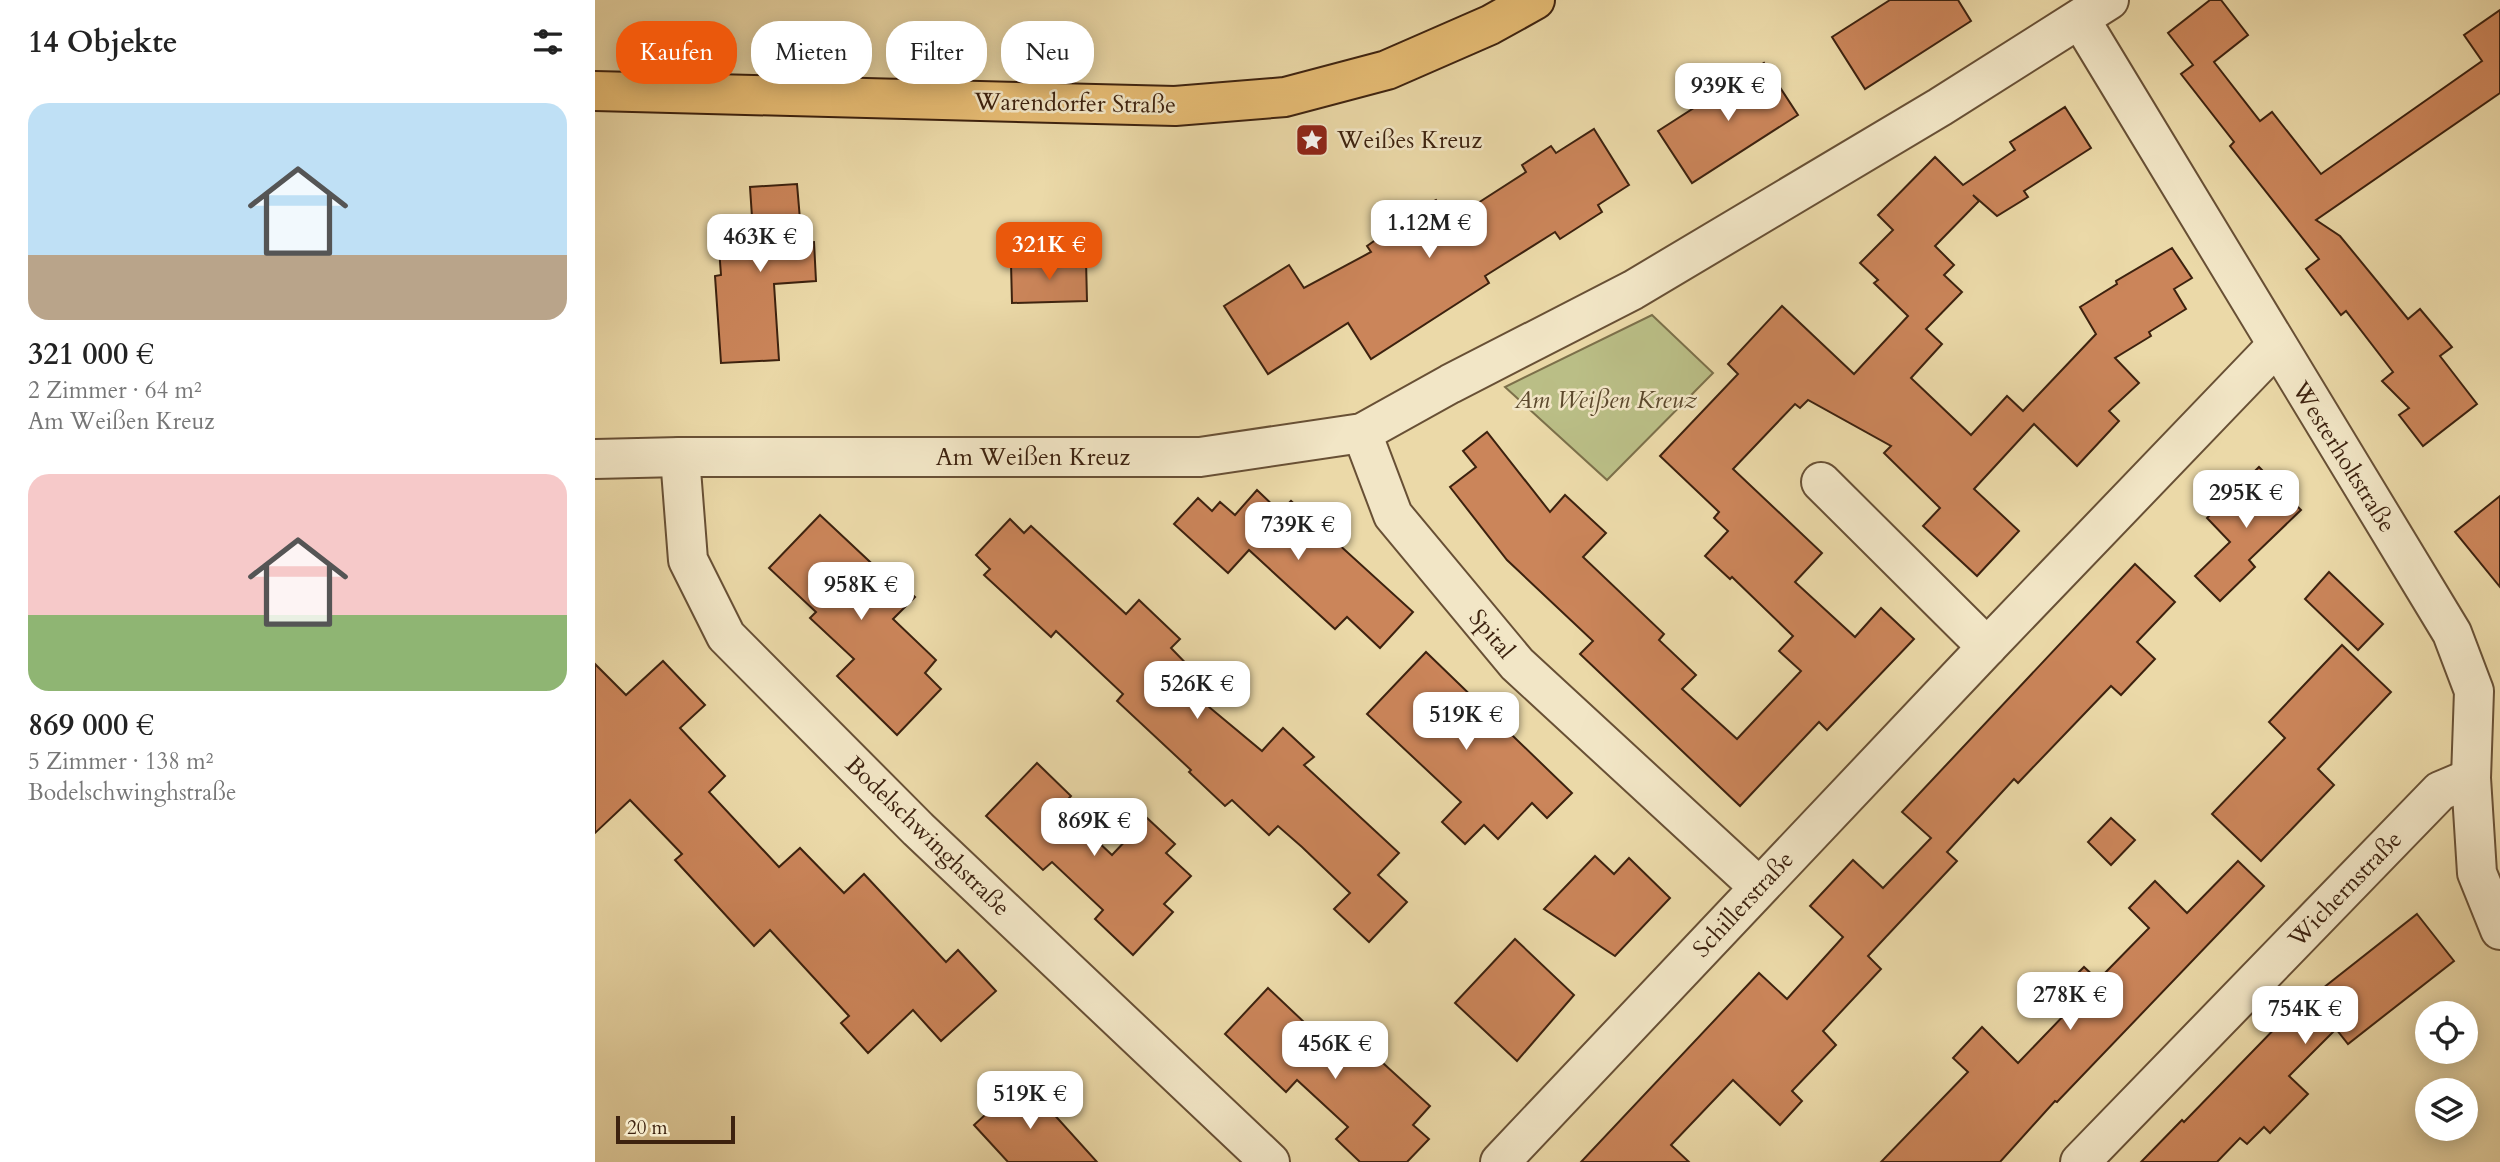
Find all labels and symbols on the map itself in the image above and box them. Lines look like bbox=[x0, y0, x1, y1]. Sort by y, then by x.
pin: 939K € bbox=[1671, 64, 1785, 123]
street label: Warendorfer Straße bbox=[973, 85, 1176, 122]
place icon: Weißes Kreuz bbox=[1293, 121, 1331, 159]
place label: Weißes Kreuz bbox=[1336, 124, 1483, 157]
pin: 1.12M € bbox=[1364, 201, 1494, 260]
pin: 463K € bbox=[703, 215, 817, 274]
pin: 321K € bbox=[992, 222, 1106, 282]
street label: Westerholtstraße bbox=[2283, 375, 2403, 539]
park label: Am Weißen Kreuz bbox=[1514, 384, 1698, 417]
street label: Am Weißen Kreuz bbox=[936, 441, 1131, 474]
pin: 295K € bbox=[2189, 470, 2303, 530]
pin: 739K € bbox=[1241, 503, 1355, 562]
pin: 958K € bbox=[804, 562, 918, 622]
street label: Spital bbox=[1461, 602, 1522, 666]
pin: 526K € bbox=[1140, 662, 1254, 721]
pin: 519K € bbox=[1409, 692, 1523, 752]
street label: Bodelschwinghstraße bbox=[838, 749, 1017, 924]
pin: 869K € bbox=[1037, 798, 1151, 858]
street label: Wichernstraße bbox=[2280, 824, 2410, 956]
street label: Schillerstraße bbox=[1685, 844, 1801, 965]
pin: 278K € bbox=[2013, 972, 2127, 1032]
pin: 754K € bbox=[2248, 986, 2362, 1046]
pin: 456K € bbox=[1278, 1021, 1392, 1081]
pin: 519K € bbox=[973, 1072, 1087, 1131]
scale bar bbox=[616, 1113, 735, 1145]

